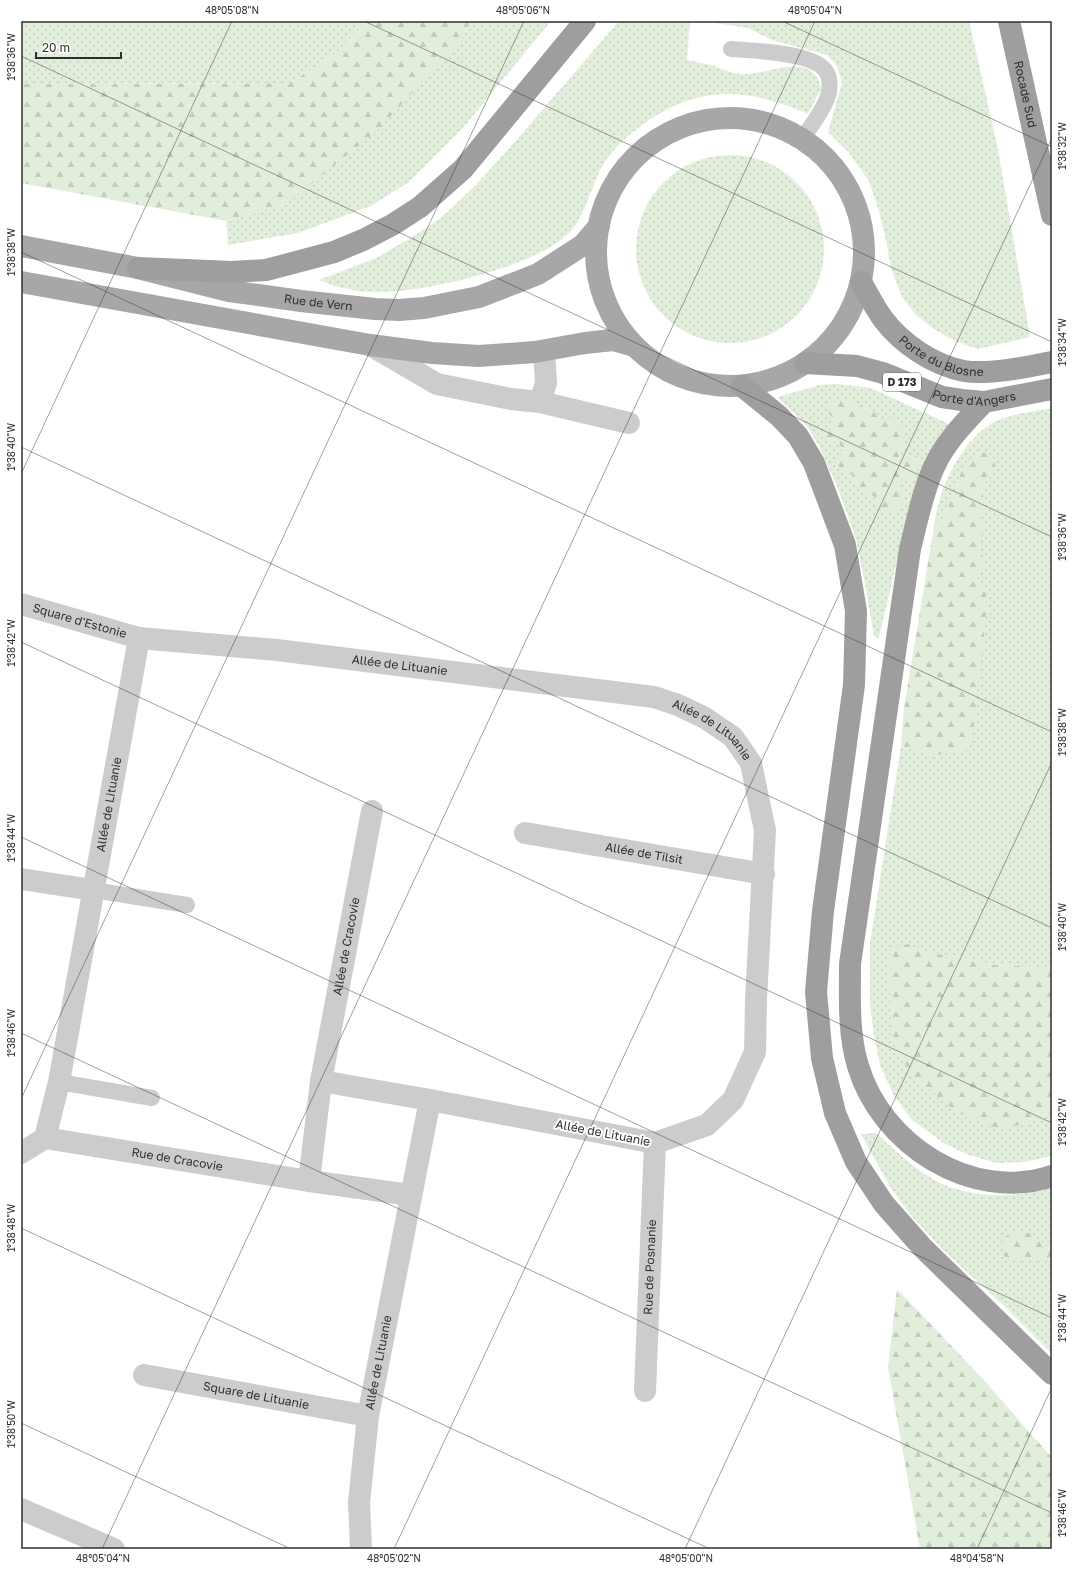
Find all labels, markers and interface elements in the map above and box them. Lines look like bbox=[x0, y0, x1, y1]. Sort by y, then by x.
text: 48°05'08"N bbox=[205, 4, 259, 16]
text: 48°05'06"N bbox=[496, 4, 550, 16]
text: 48°05'04"N bbox=[788, 4, 842, 16]
text: 1°38'36"W bbox=[5, 33, 17, 81]
scale bar bbox=[36, 34, 121, 60]
text: 20 m bbox=[42, 40, 70, 55]
street label: Rocade Sud bbox=[1011, 59, 1040, 129]
text: 1°38'32"W bbox=[1056, 122, 1068, 170]
text: 1°38'38"W bbox=[5, 228, 17, 276]
street label: Rue de Vern bbox=[283, 291, 353, 314]
text: 1°38'34"W bbox=[1056, 318, 1068, 366]
street label: Porte du Blosne bbox=[896, 332, 984, 379]
road number: D 173 bbox=[883, 373, 921, 391]
street label: Porte d'Angers bbox=[930, 386, 1017, 409]
text: 1°38'40"W bbox=[5, 423, 17, 471]
text: 1°38'36"W bbox=[1056, 513, 1068, 561]
street label: Square d'Estonie bbox=[31, 600, 128, 641]
text: 1°38'42"W bbox=[5, 619, 17, 667]
street label: Allée de Lituanie bbox=[351, 651, 448, 678]
street label: Allée de Lituanie bbox=[670, 696, 755, 763]
text: 1°38'38"W bbox=[1056, 708, 1068, 756]
street label: Allée de Lituanie bbox=[93, 756, 124, 853]
text: 1°38'44"W bbox=[5, 814, 17, 862]
street label: Allée de Tilsit bbox=[604, 839, 685, 867]
street label: Allée de Cracovie bbox=[329, 896, 363, 997]
text: 1°38'40"W bbox=[1056, 903, 1068, 951]
text: 1°38'46"W bbox=[5, 1009, 17, 1057]
text: 1°38'42"W bbox=[1056, 1098, 1068, 1146]
street label: Allée de Lituanie bbox=[555, 1116, 652, 1149]
street label: Rue de Cracovie bbox=[130, 1144, 224, 1174]
text: 1°38'48"W bbox=[5, 1204, 17, 1252]
street label: Rue de Posnanie bbox=[640, 1219, 659, 1315]
text: 1°38'44"W bbox=[1056, 1294, 1068, 1342]
street label: Allée de Lituanie bbox=[361, 1314, 395, 1411]
street label: Square de Lituanie bbox=[202, 1378, 311, 1412]
text: 1°38'50"W bbox=[5, 1400, 17, 1448]
text: 1°38'46"W bbox=[1056, 1489, 1068, 1537]
text: 48°05'04"N bbox=[76, 1552, 130, 1564]
text: 48°05'02"N bbox=[367, 1552, 421, 1564]
text: 48°05'00"N bbox=[659, 1552, 713, 1564]
text: 48°04'58"N bbox=[950, 1552, 1004, 1564]

